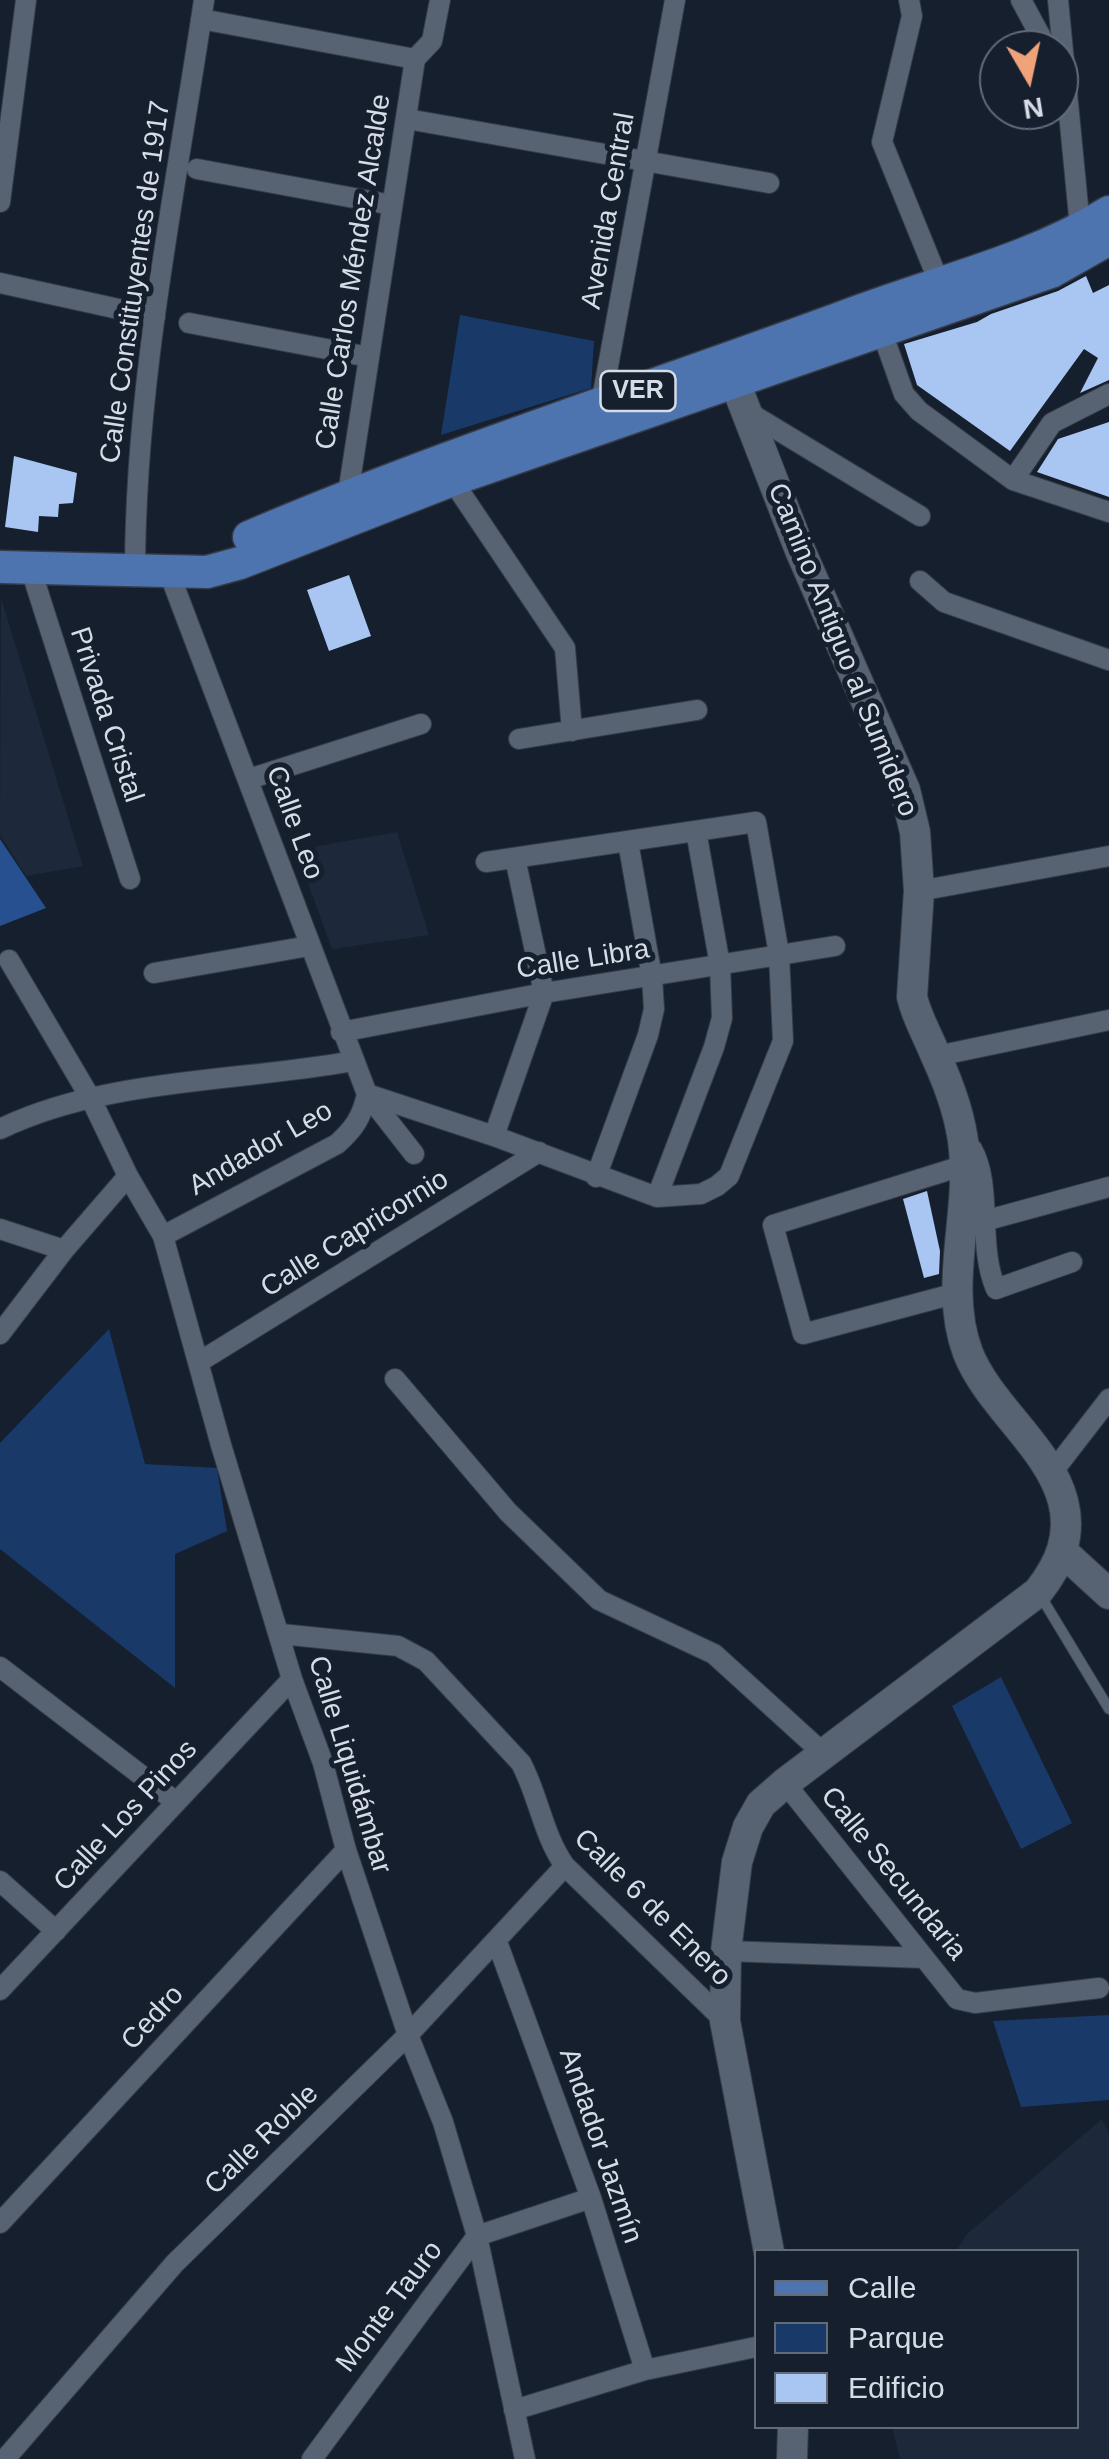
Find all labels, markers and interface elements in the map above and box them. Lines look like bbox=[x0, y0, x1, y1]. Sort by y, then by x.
north arrow bbox=[979, 30, 1079, 130]
text: N bbox=[1021, 91, 1046, 125]
street label: Calle Carlos Méndez Alcalde bbox=[309, 92, 399, 452]
street label: Calle Constituyentes de 1917 bbox=[94, 99, 178, 465]
street label: Avenida Central bbox=[575, 110, 643, 312]
road number: VER bbox=[600, 371, 676, 411]
street label: Camino Antiguo al Sumidero bbox=[760, 478, 924, 822]
street label: Privada Cristal bbox=[62, 623, 150, 807]
street label: Calle Leo bbox=[258, 762, 330, 884]
street label: Calle Libra bbox=[514, 933, 652, 987]
street label: Andador Leo bbox=[183, 1094, 339, 1204]
street label: Calle Capricornio bbox=[255, 1163, 455, 1305]
street label: Calle Liquidámbar bbox=[300, 1652, 398, 1878]
street label: Calle Los Pinos bbox=[47, 1733, 205, 1899]
street label: Calle Secundaria bbox=[813, 1781, 973, 1967]
street label: Calle 6 de Enero bbox=[566, 1822, 738, 1994]
street label: Cedro bbox=[115, 1979, 191, 2057]
street label: Andador Jazmín bbox=[551, 2044, 649, 2248]
street label: Calle Roble bbox=[198, 2078, 326, 2202]
street label: Monte Tauro bbox=[330, 2235, 450, 2379]
legend bbox=[754, 2249, 1079, 2429]
text: Calle bbox=[848, 2271, 916, 2304]
text: Parque bbox=[848, 2321, 945, 2354]
text: Edificio bbox=[848, 2371, 945, 2404]

